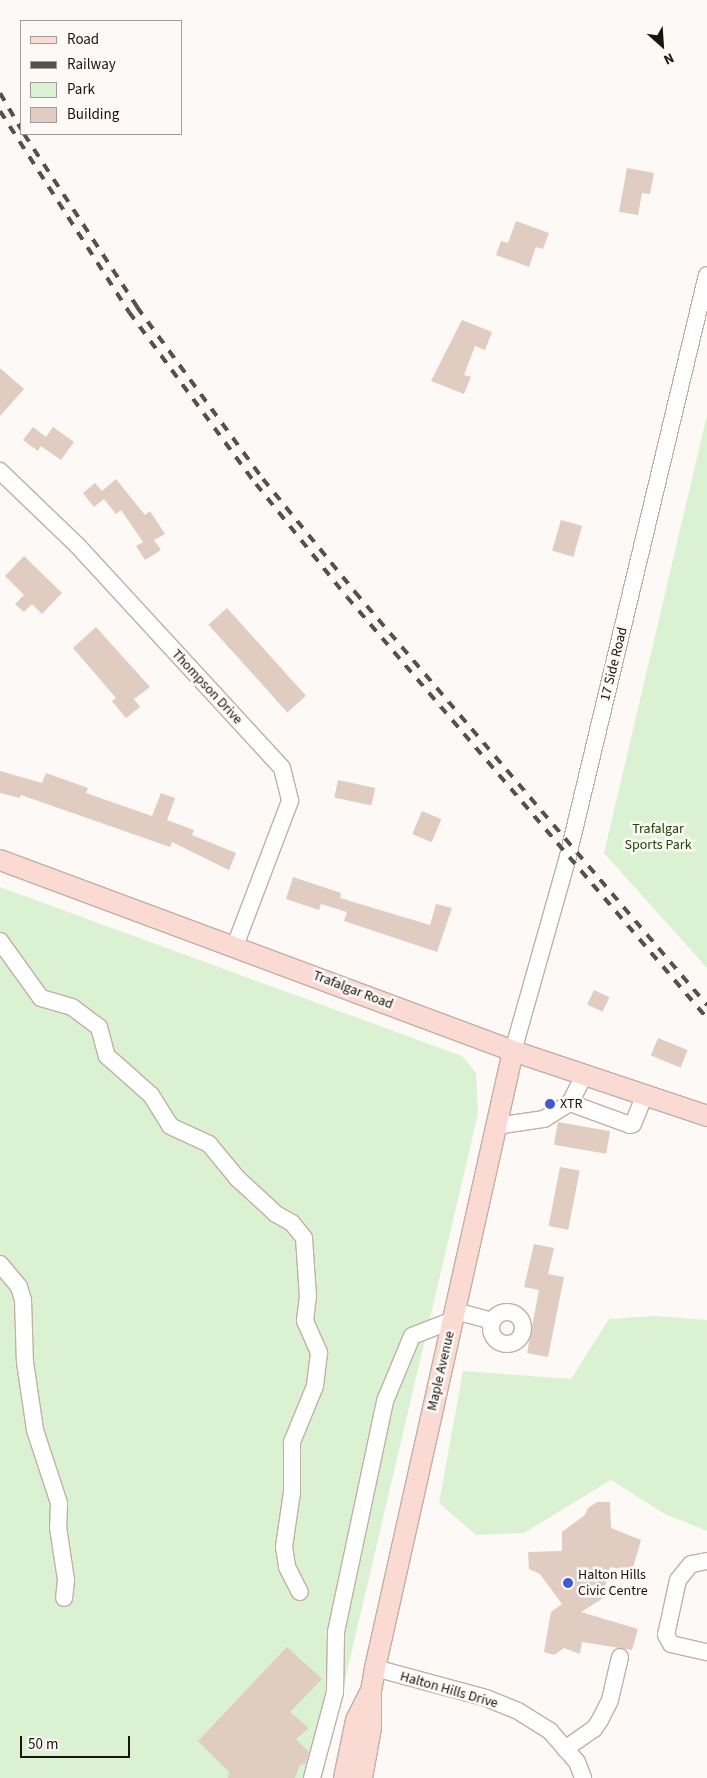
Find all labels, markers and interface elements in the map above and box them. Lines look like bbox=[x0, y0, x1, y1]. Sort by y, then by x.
legend bbox=[20, 20, 182, 135]
north arrow bbox=[637, 20, 687, 70]
text: Road bbox=[67, 29, 99, 50]
text: N bbox=[660, 47, 677, 70]
text: Railway bbox=[67, 54, 116, 75]
text: Park bbox=[67, 79, 95, 100]
text: Building bbox=[67, 104, 119, 125]
street label: 17 Side Road bbox=[597, 625, 631, 703]
street label: Thompson Drive bbox=[168, 646, 246, 728]
park label: Trafalgar Sports Park bbox=[624, 821, 692, 854]
street label: Trafalgar Road bbox=[311, 967, 395, 1013]
place label: XTR bbox=[560, 1096, 582, 1112]
marker: XTR bbox=[544, 1098, 556, 1110]
street label: Maple Avenue bbox=[424, 1329, 458, 1413]
place label: Halton Hills Civic Centre bbox=[578, 1567, 648, 1600]
marker: Halton Hills Civic Centre bbox=[562, 1577, 574, 1589]
street label: Halton Hills Drive bbox=[398, 1668, 500, 1712]
scale bar bbox=[22, 1726, 132, 1758]
text: 50 m bbox=[28, 1734, 58, 1755]

